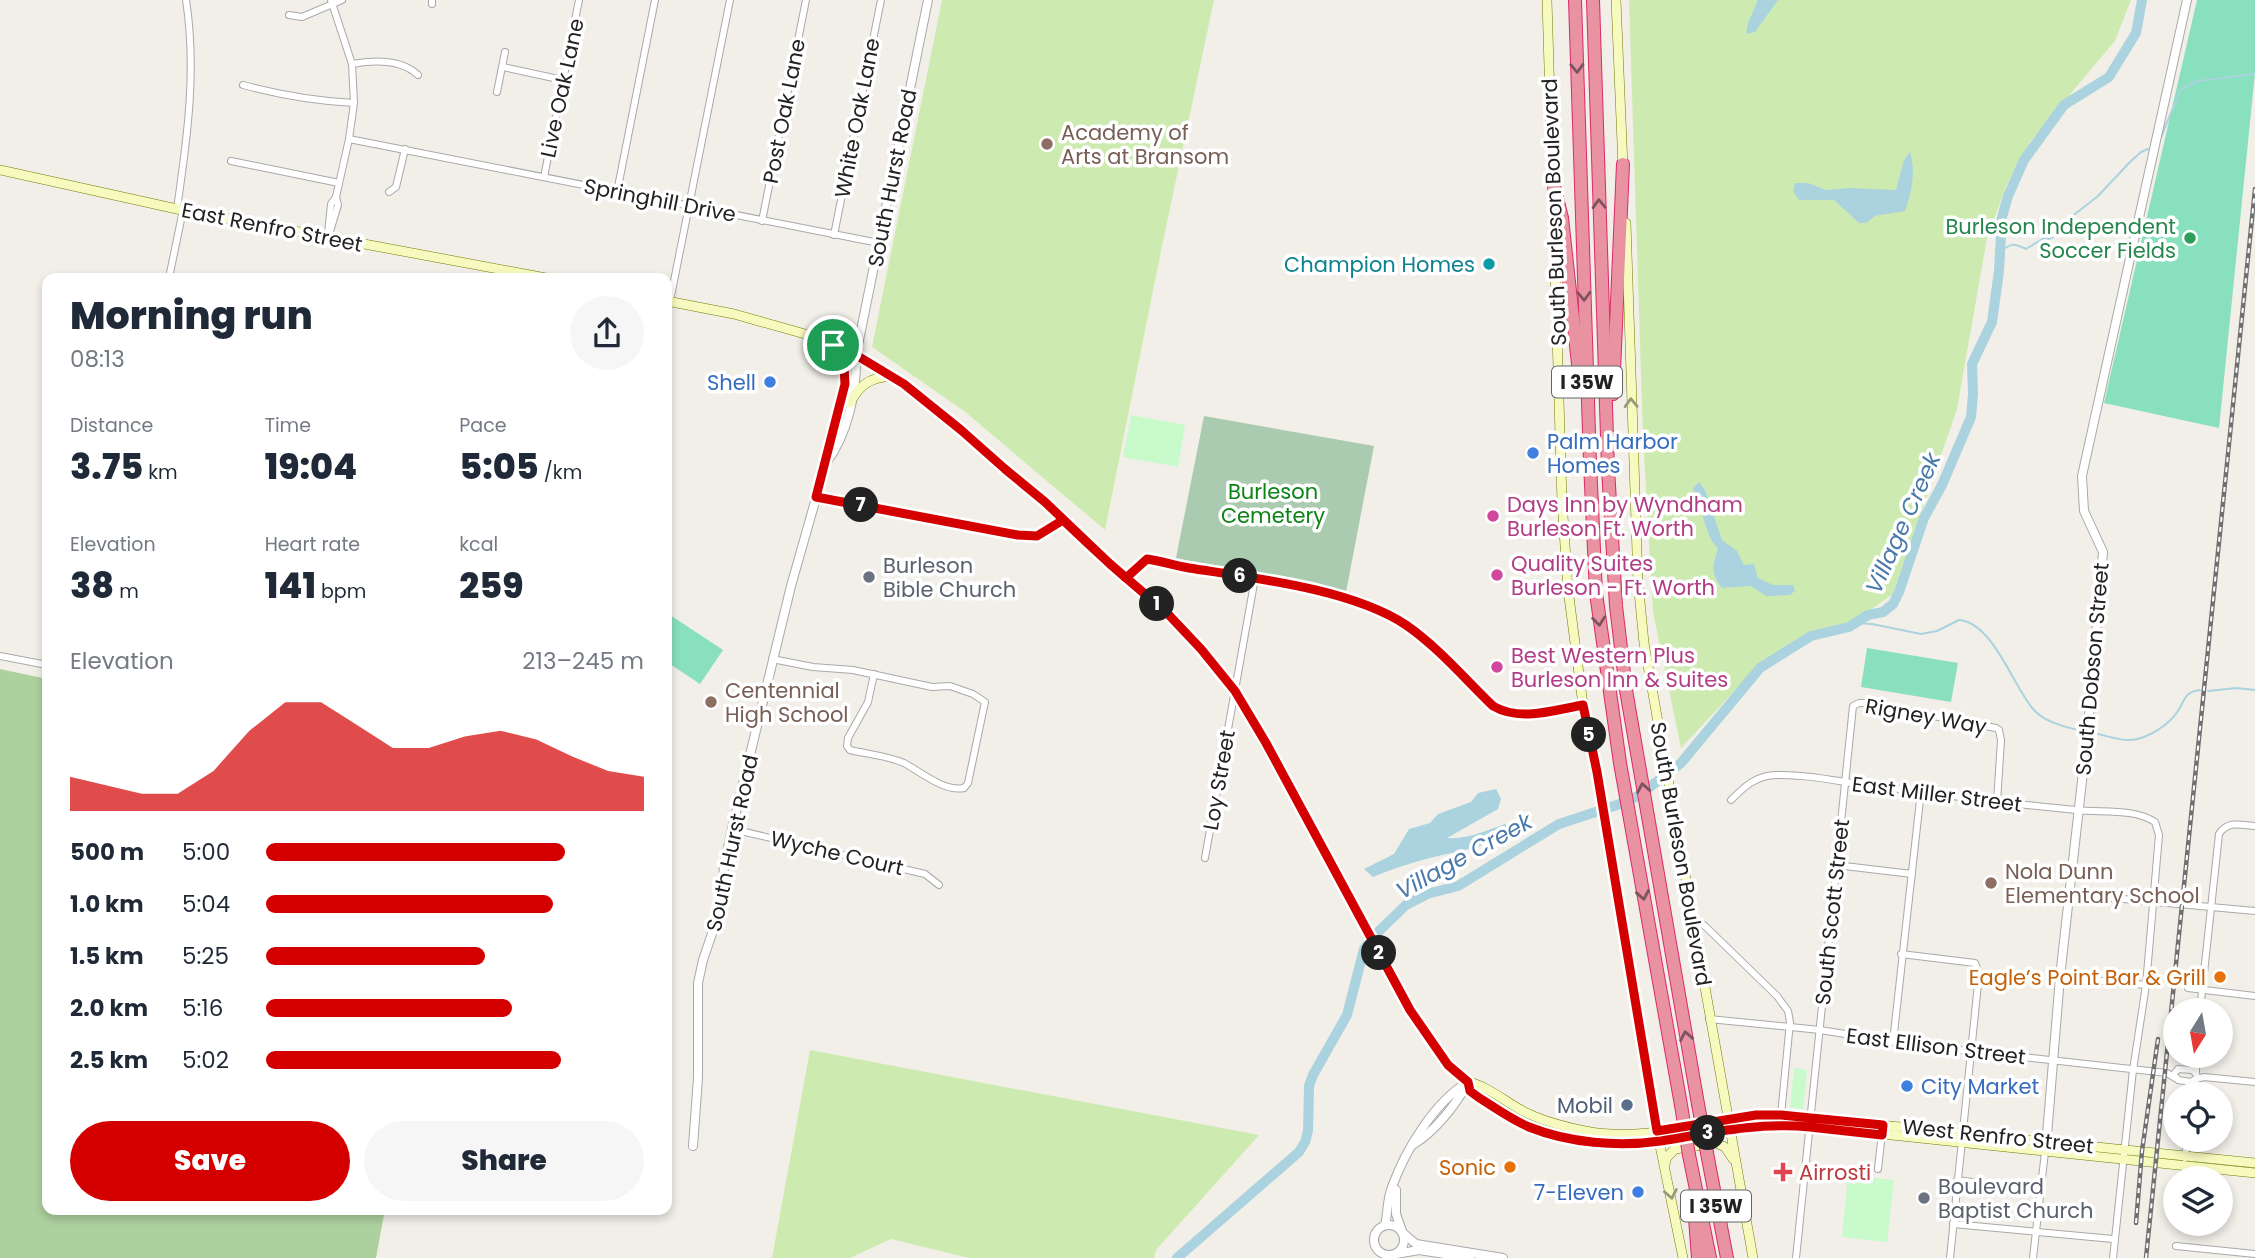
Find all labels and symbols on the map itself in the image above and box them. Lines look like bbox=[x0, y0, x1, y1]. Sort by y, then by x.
street label: Live Oak Lane bbox=[533, 16, 591, 160]
street label: Post Oak Lane bbox=[756, 36, 812, 186]
street label: White Oak Lane bbox=[827, 36, 887, 200]
one-way arrow bbox=[1570, 63, 1585, 74]
street label: South Burleson Boulevard bbox=[1535, 78, 1573, 346]
street label: South Hurst Road bbox=[861, 87, 923, 269]
place label: Academy of Arts at Bransom bbox=[1061, 118, 1229, 171]
marker: Academy of Arts at Bransom bbox=[1039, 136, 1055, 152]
street label: Springhill Drive bbox=[581, 171, 739, 229]
street label: East Renfro Street bbox=[179, 195, 365, 259]
one-way arrow bbox=[1592, 198, 1607, 209]
place label: Burleson Independent Soccer Fields bbox=[1945, 212, 2176, 265]
marker: Burleson Independent Soccer Fields bbox=[2182, 230, 2198, 246]
place label: Champion Homes bbox=[1284, 250, 1475, 279]
marker: Champion Homes bbox=[1481, 256, 1497, 272]
one-way arrow bbox=[1577, 290, 1592, 301]
pin bbox=[803, 315, 863, 375]
road number: I 35W bbox=[1552, 366, 1622, 398]
place label: Shell bbox=[707, 368, 756, 397]
marker: Shell bbox=[762, 374, 778, 390]
one-way arrow bbox=[1624, 397, 1639, 408]
place label: Palm Harbor Homes bbox=[1547, 427, 1678, 480]
marker: Palm Harbor Homes bbox=[1525, 445, 1541, 461]
water label: Village Creek bbox=[1858, 446, 1949, 599]
park label: Burleson Cemetery bbox=[1221, 477, 1325, 530]
pin: 7 bbox=[844, 488, 878, 522]
place label: Days Inn by Wyndham Burleson Ft. Worth bbox=[1507, 490, 1743, 543]
marker: Days Inn by Wyndham Burleson Ft. Worth bbox=[1485, 508, 1501, 524]
place label: Quality Suites Burleson - Ft. Worth bbox=[1511, 549, 1715, 602]
place label: Burleson Bible Church bbox=[883, 551, 1016, 604]
pin: 6 bbox=[1222, 558, 1258, 594]
street label: South Dobson Street bbox=[2068, 561, 2116, 777]
marker: Quality Suites Burleson - Ft. Worth bbox=[1489, 567, 1505, 583]
marker: Burleson Bible Church bbox=[861, 569, 877, 585]
pin: 1 bbox=[1140, 586, 1174, 622]
one-way arrow bbox=[1592, 615, 1607, 626]
place label: Best Western Plus Burleson Inn & Suites bbox=[1511, 641, 1728, 694]
marker: Best Western Plus Burleson Inn & Suites bbox=[1489, 659, 1505, 675]
place label: Centennial High School bbox=[725, 676, 849, 729]
street label: Rigney Way bbox=[1863, 691, 1989, 741]
marker: Centennial High School bbox=[703, 694, 719, 710]
pin: 5 bbox=[1572, 718, 1606, 752]
street label: South Burleson Boulevard bbox=[1643, 720, 1719, 988]
street label: Loy Street bbox=[1196, 728, 1242, 832]
street label: South Hurst Road bbox=[699, 752, 765, 934]
street label: East Miller Street bbox=[1851, 769, 2023, 819]
one-way arrow bbox=[1636, 782, 1651, 794]
water label: Village Creek bbox=[1390, 805, 1539, 907]
street label: South Scott Street bbox=[1808, 818, 1856, 1006]
street label: Wyche Court bbox=[768, 824, 906, 882]
place label: Nola Dunn Elementary School bbox=[2005, 857, 2200, 910]
marker: Nola Dunn Elementary School bbox=[1983, 875, 1999, 891]
one-way arrow bbox=[1635, 889, 1650, 901]
pin: 2 bbox=[1362, 936, 1396, 970]
place label: Eagle’s Point Bar & Grill bbox=[1969, 963, 2206, 992]
marker: Eagle’s Point Bar & Grill bbox=[2212, 969, 2228, 985]
north arrow bbox=[2163, 998, 2233, 1068]
street label: East Ellison Street bbox=[1845, 1021, 2027, 1071]
one-way arrow bbox=[1679, 1030, 1694, 1042]
place label: City Market bbox=[1921, 1072, 2039, 1101]
marker: City Market bbox=[1899, 1078, 1915, 1094]
place label: Mobil bbox=[1557, 1091, 1613, 1120]
marker: Mobil bbox=[1619, 1097, 1635, 1113]
street label: West Renfro Street bbox=[1901, 1112, 2095, 1160]
pin: 3 bbox=[1690, 1116, 1726, 1150]
place label: Sonic bbox=[1439, 1153, 1496, 1182]
place label: Airrosti bbox=[1799, 1158, 1871, 1187]
marker: Sonic bbox=[1502, 1159, 1518, 1175]
marker: Airrosti bbox=[1773, 1162, 1793, 1182]
place label: Boulevard Baptist Church bbox=[1938, 1172, 2093, 1225]
place label: 7-Eleven bbox=[1534, 1178, 1624, 1207]
marker: 7-Eleven bbox=[1630, 1184, 1646, 1200]
one-way arrow bbox=[1662, 1188, 1677, 1200]
road number: I 35W bbox=[1681, 1190, 1751, 1222]
marker: Boulevard Baptist Church bbox=[1916, 1190, 1932, 1206]

